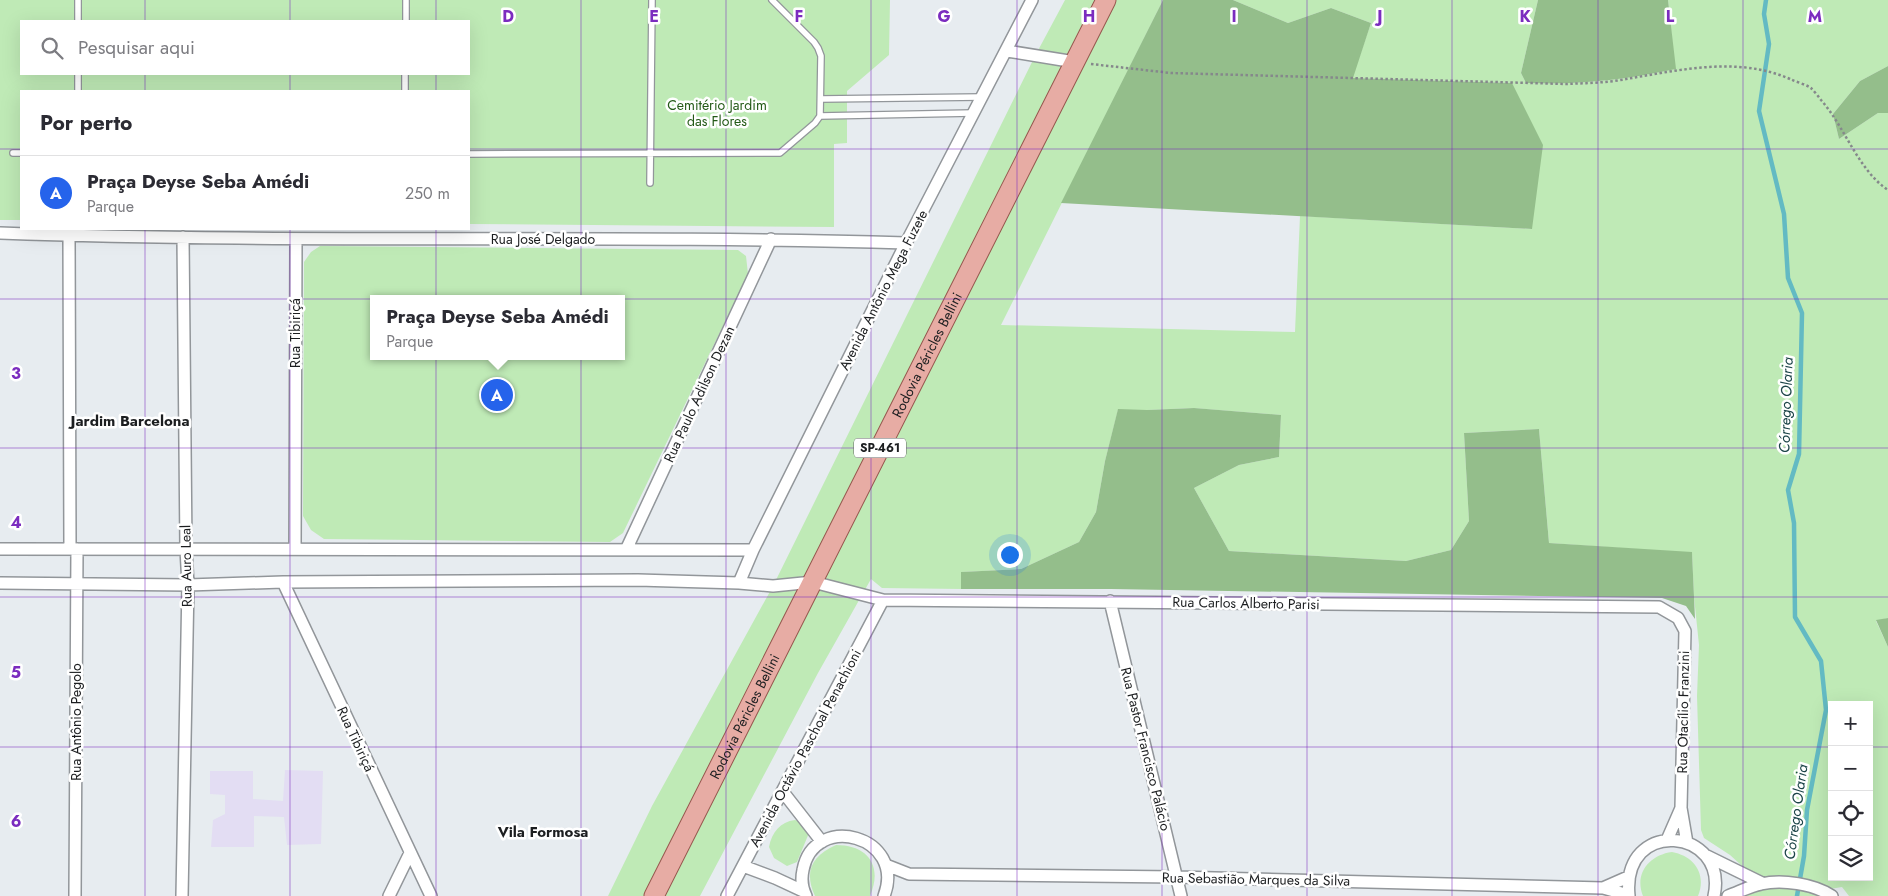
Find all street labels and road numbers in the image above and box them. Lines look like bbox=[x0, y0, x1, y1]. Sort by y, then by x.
street label: Avenida Antônio Mega Fuzete bbox=[834, 206, 932, 374]
street label: Rua José Delgado bbox=[491, 229, 596, 249]
street label: Rodovia Péricles Bellini bbox=[887, 289, 967, 421]
street label: Rua Tibiriçá bbox=[285, 298, 305, 368]
street label: Rua Paulo Adilson Dezan bbox=[659, 322, 739, 466]
road number: SP-461 bbox=[854, 438, 906, 458]
street label: Rua Auro Leal bbox=[175, 525, 197, 607]
street label: Rua Carlos Alberto Parisi bbox=[1172, 592, 1320, 614]
street label: Avenida Octávio Paschoal Penachioni bbox=[744, 646, 866, 850]
street label: Rua Otacílio Franzini bbox=[1672, 650, 1694, 774]
street label: Rodovia Péricles Bellini bbox=[705, 651, 784, 783]
street label: Rua Antônio Pegolo bbox=[66, 663, 86, 781]
street label: Rua Pastor Francisco Palácio bbox=[1116, 665, 1176, 833]
street label: Rua Tibiriçá bbox=[332, 703, 380, 775]
street label: Rua Sebastião Marques da Silva bbox=[1162, 867, 1350, 891]

